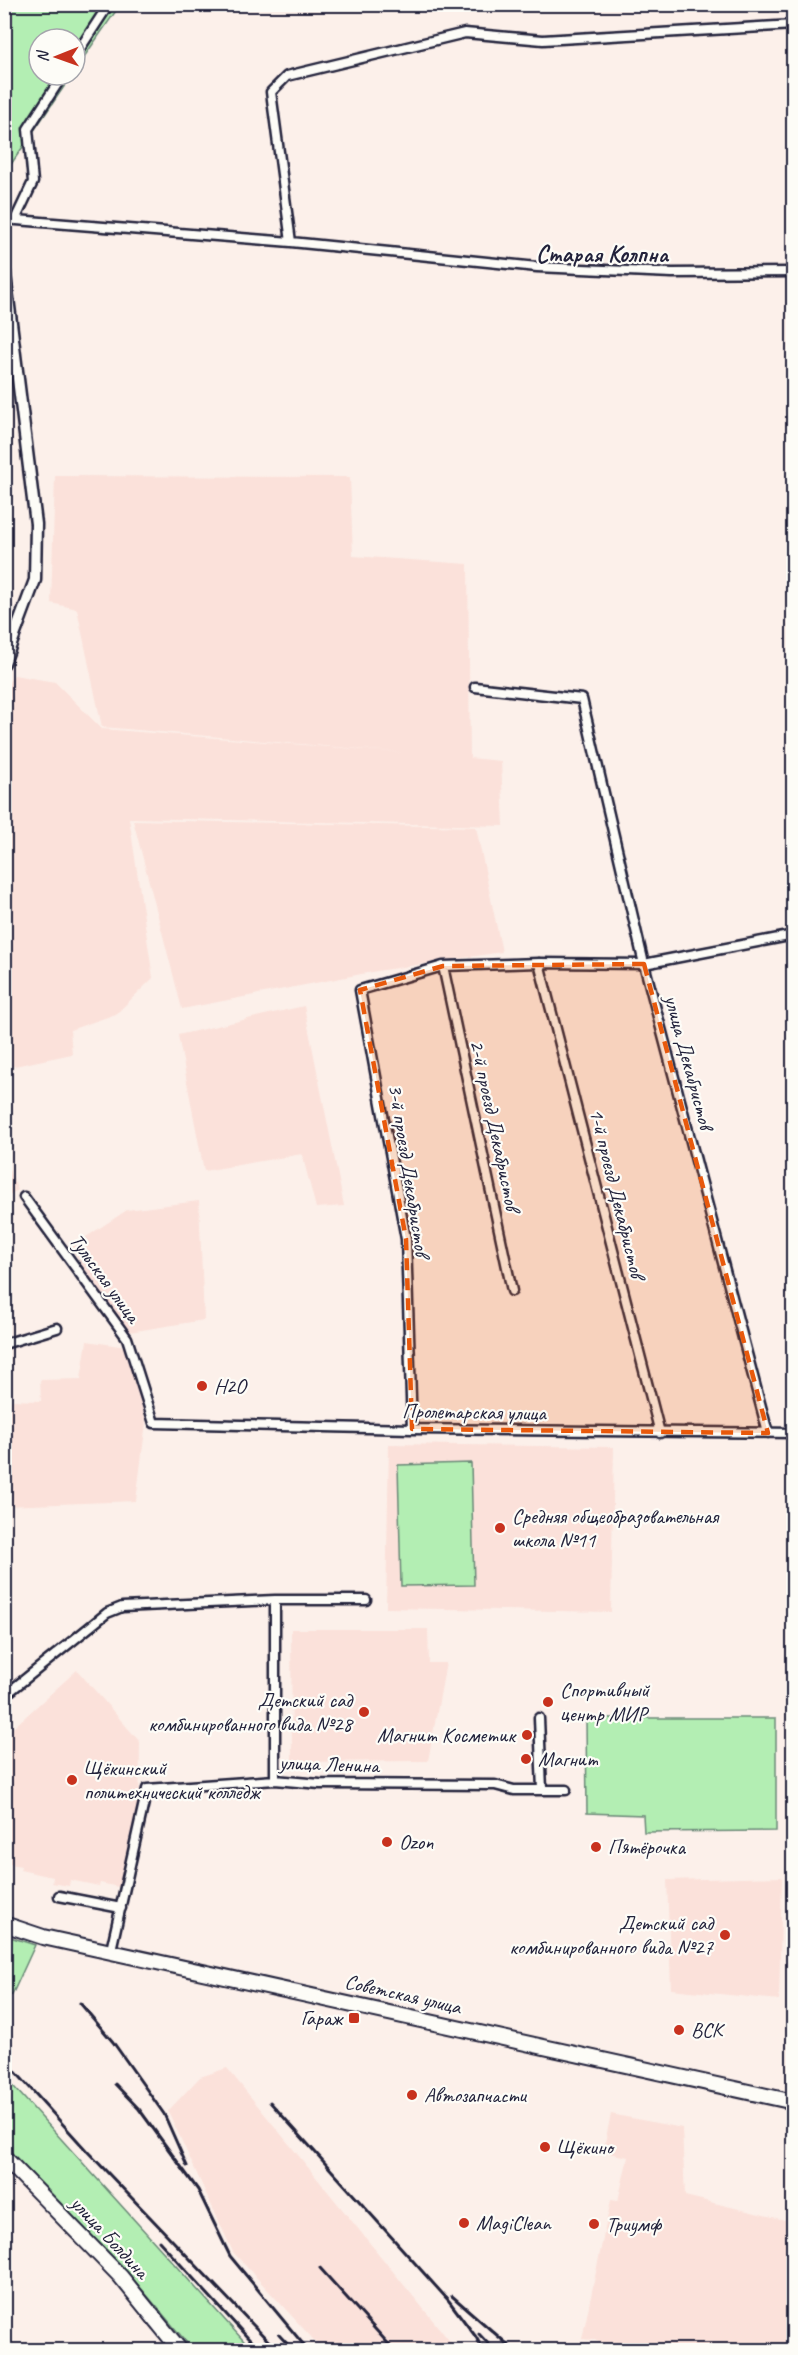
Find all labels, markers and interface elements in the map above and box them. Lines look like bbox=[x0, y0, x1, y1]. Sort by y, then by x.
north arrow bbox=[27, 27, 87, 87]
text: N bbox=[33, 49, 53, 62]
district label: Старая Колпна bbox=[536, 239, 669, 269]
street label: улица Декабристов bbox=[658, 990, 720, 1136]
street label: 2-й проезд Декабристов bbox=[464, 1037, 527, 1217]
street label: 3-й проезд Декабристов bbox=[383, 1082, 436, 1262]
street label: 1-й проезд Декабристов bbox=[583, 1106, 652, 1285]
street label: Тульская улица bbox=[64, 1228, 148, 1330]
place label: Н2О bbox=[214, 1373, 248, 1399]
marker: Н2О bbox=[195, 1379, 209, 1393]
street label: Пролетарская улица bbox=[402, 1398, 548, 1426]
place label: Средняя общеобразовательная школа №11 bbox=[512, 1503, 720, 1553]
marker: Средняя общеобразовательная школа №11 bbox=[493, 1521, 507, 1535]
place label: Спортивный центр МИР bbox=[560, 1677, 650, 1727]
place label: Детский сад комбинированного вида №28 bbox=[148, 1687, 355, 1737]
marker: Спортивный центр МИР bbox=[541, 1695, 555, 1709]
marker: Детский сад комбинированного вида №28 bbox=[357, 1705, 371, 1719]
place label: Магнит Косметик bbox=[377, 1722, 517, 1748]
marker: Магнит Косметик bbox=[520, 1728, 534, 1742]
place label: Магнит bbox=[538, 1746, 599, 1772]
street label: улица Ленина bbox=[277, 1749, 382, 1779]
marker: Магнит bbox=[519, 1752, 533, 1766]
place label: Щёкинский политехнический колледж bbox=[84, 1755, 262, 1805]
marker: Щёкинский политехнический колледж bbox=[65, 1773, 79, 1787]
place label: Ozon bbox=[399, 1829, 434, 1855]
place label: Пятёрочка bbox=[608, 1834, 687, 1860]
marker: Ozon bbox=[380, 1835, 394, 1849]
marker: Пятёрочка bbox=[589, 1840, 603, 1854]
place label: Детский сад комбинированного вида №27 bbox=[509, 1910, 715, 1960]
marker: Детский сад комбинированного вида №27 bbox=[718, 1928, 732, 1942]
street label: Советская улица bbox=[342, 1968, 465, 2020]
place label: Гараж bbox=[301, 2005, 344, 2031]
marker: Гараж bbox=[347, 2011, 361, 2025]
place label: ВСК bbox=[691, 2017, 726, 2043]
marker: ВСК bbox=[672, 2023, 686, 2037]
place label: Автозапчасти bbox=[424, 2082, 527, 2108]
marker: Автозапчасти bbox=[405, 2088, 419, 2102]
place label: Щёкино bbox=[557, 2134, 615, 2160]
marker: Щёкино bbox=[538, 2140, 552, 2154]
street label: улица Болдина bbox=[64, 2189, 156, 2286]
place label: MagiClean bbox=[476, 2210, 552, 2236]
place label: Триумф bbox=[606, 2211, 663, 2237]
marker: MagiClean bbox=[457, 2216, 471, 2230]
marker: Триумф bbox=[587, 2217, 601, 2231]

